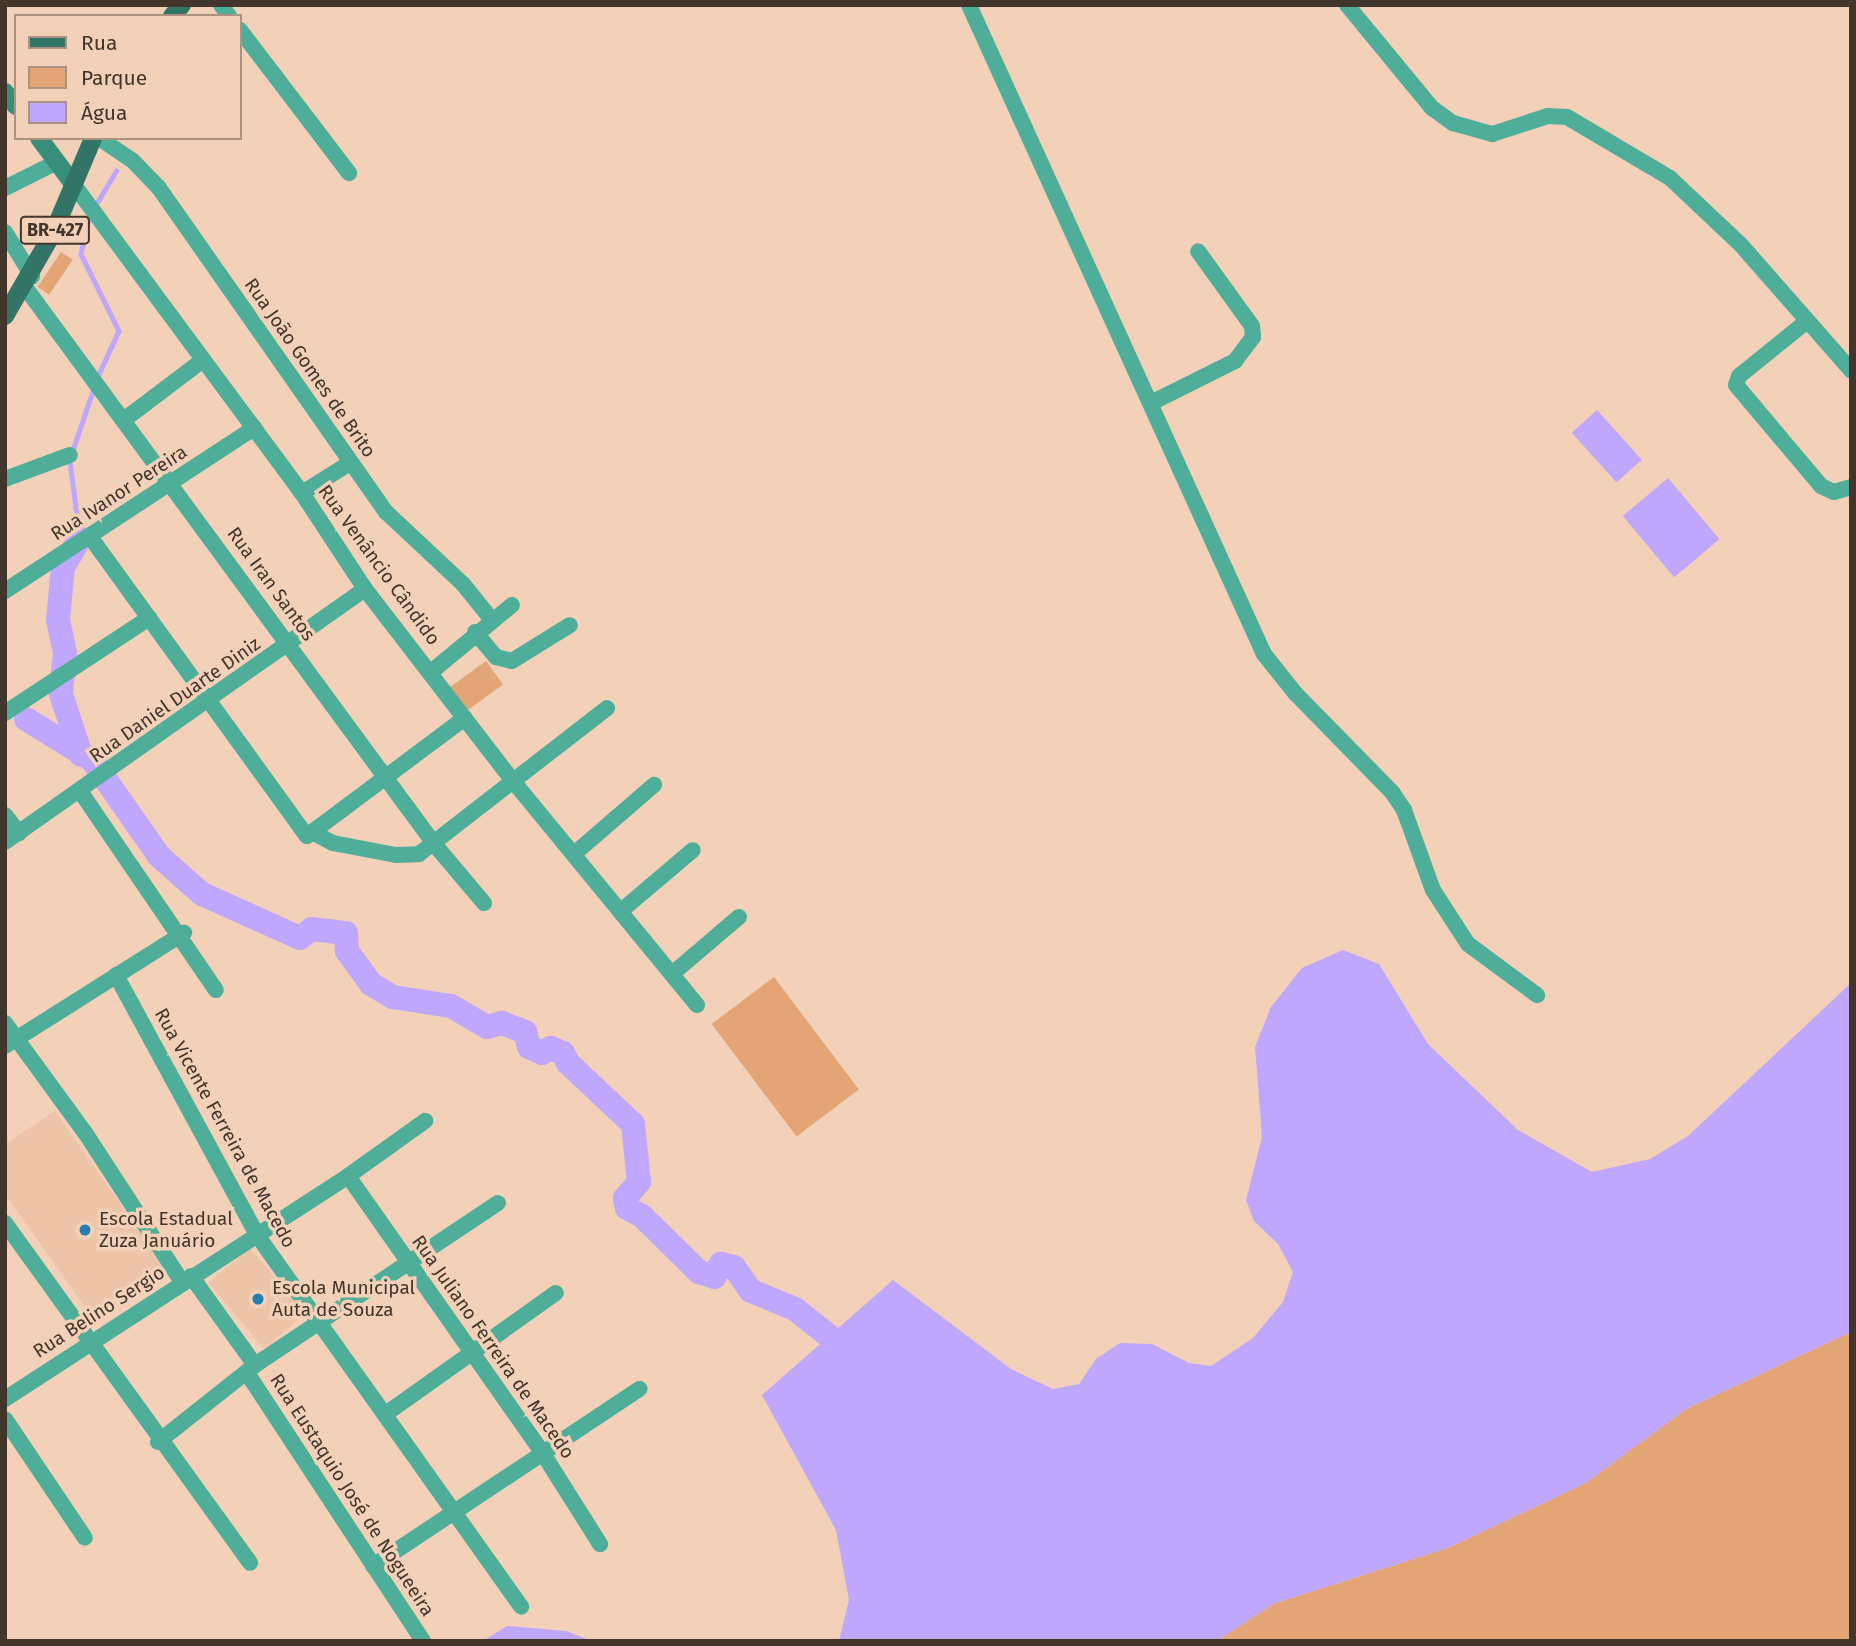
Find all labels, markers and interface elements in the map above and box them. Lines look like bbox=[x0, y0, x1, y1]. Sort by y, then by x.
legend bbox=[14, 14, 242, 140]
text: Rua bbox=[81, 30, 117, 56]
text: Parque bbox=[81, 65, 147, 91]
text: Água bbox=[81, 100, 127, 126]
road number: BR-427 bbox=[18, 215, 92, 244]
street label: Rua João Gomes de Brito bbox=[239, 274, 381, 462]
street label: Rua Ivanor Pereira bbox=[47, 440, 191, 546]
street label: Rua Venâncio Cândido bbox=[313, 480, 445, 650]
street label: Rua Iran Santos bbox=[222, 523, 320, 645]
street label: Rua Daniel Duarte Diniz bbox=[85, 632, 265, 768]
street label: Rua Vicente Ferreira de Macedo bbox=[150, 1004, 300, 1252]
place label: Escola Estadual Zuza Januário bbox=[99, 1208, 233, 1252]
marker: Escola Estadual Zuza Januário bbox=[77, 1222, 93, 1238]
street label: Rua Juliano Ferreira de Macedo bbox=[407, 1231, 579, 1463]
street label: Rua Belino Sergio bbox=[29, 1261, 169, 1363]
place label: Escola Municipal Auta de Souza bbox=[272, 1277, 415, 1321]
marker: Escola Municipal Auta de Souza bbox=[250, 1291, 266, 1307]
street label: Rua Eustaquio José de Nogueeira bbox=[265, 1369, 439, 1621]

